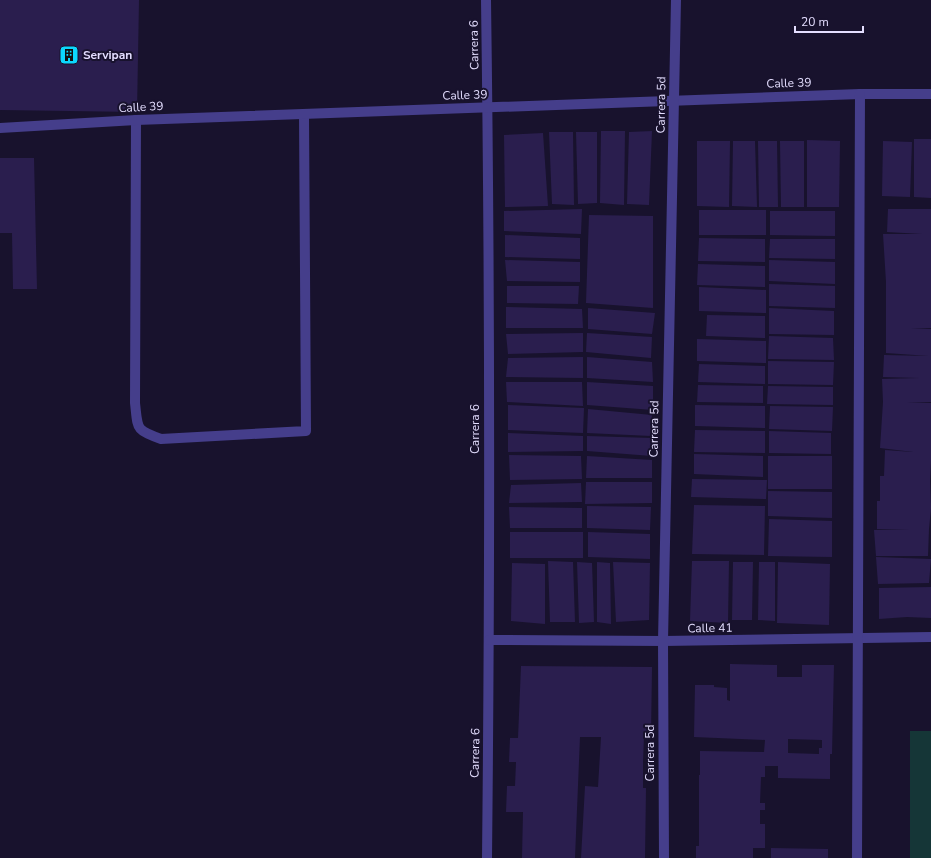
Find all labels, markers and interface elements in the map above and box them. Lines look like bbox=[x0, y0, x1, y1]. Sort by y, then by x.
scale bar bbox=[795, 8, 863, 34]
text: 20 m bbox=[801, 14, 829, 30]
street label: Carrera 6 bbox=[466, 20, 482, 70]
building icon: Servipan bbox=[58, 44, 80, 66]
place label: Servipan bbox=[83, 47, 132, 63]
street label: Calle 39 bbox=[766, 74, 812, 92]
street label: Carrera 5d bbox=[653, 76, 669, 134]
street label: Calle 39 bbox=[442, 86, 488, 104]
street label: Calle 39 bbox=[118, 98, 164, 116]
street label: Carrera 5d bbox=[646, 400, 662, 458]
street label: Carrera 6 bbox=[467, 404, 483, 454]
street label: Calle 41 bbox=[687, 620, 733, 636]
street label: Carrera 5d bbox=[642, 724, 658, 782]
street label: Carrera 6 bbox=[467, 728, 483, 778]

